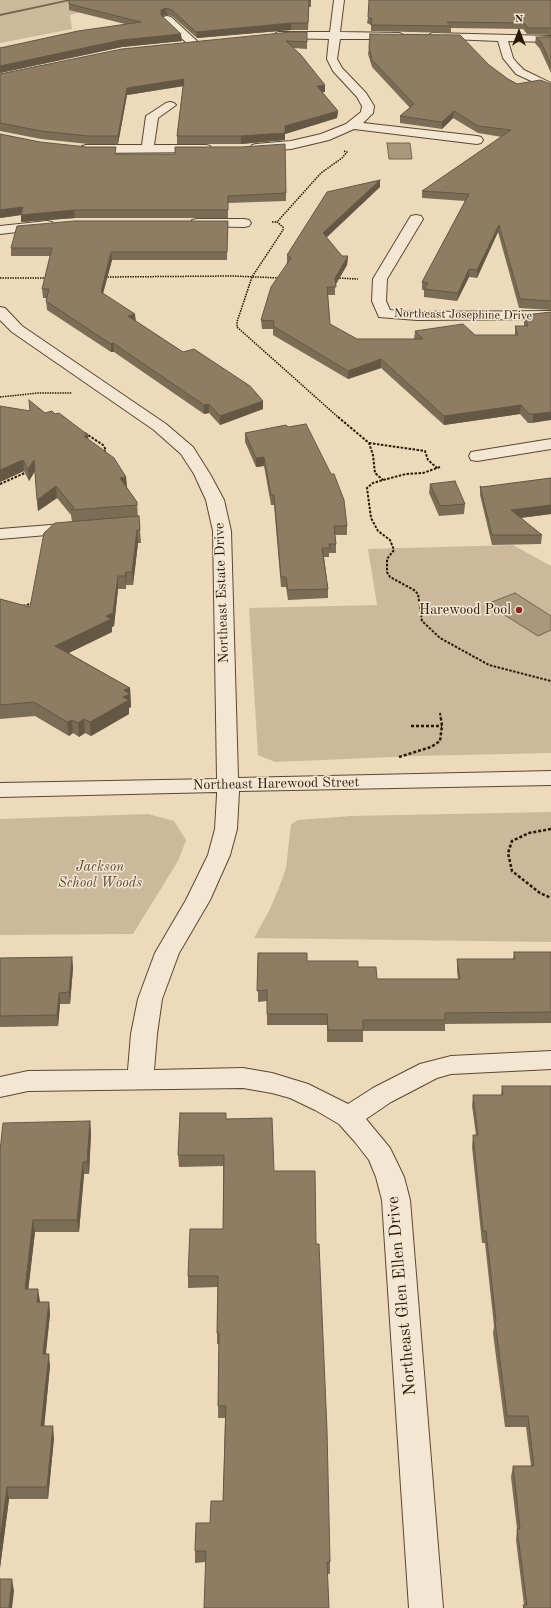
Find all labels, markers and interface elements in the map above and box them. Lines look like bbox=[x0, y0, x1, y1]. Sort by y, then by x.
north arrow bbox=[499, 12, 539, 52]
text: N bbox=[515, 14, 523, 25]
street label: Northeast Josephine Drive bbox=[394, 307, 532, 323]
street label: Northeast Estate Drive bbox=[211, 522, 233, 664]
place label: Harewood Pool bbox=[419, 602, 511, 618]
marker: Harewood Pool bbox=[514, 605, 524, 615]
street label: Northeast Harewood Street bbox=[192, 774, 360, 794]
park label: Jackson School Woods bbox=[58, 859, 142, 892]
street label: Northeast Glen Ellen Drive bbox=[383, 1195, 421, 1397]

